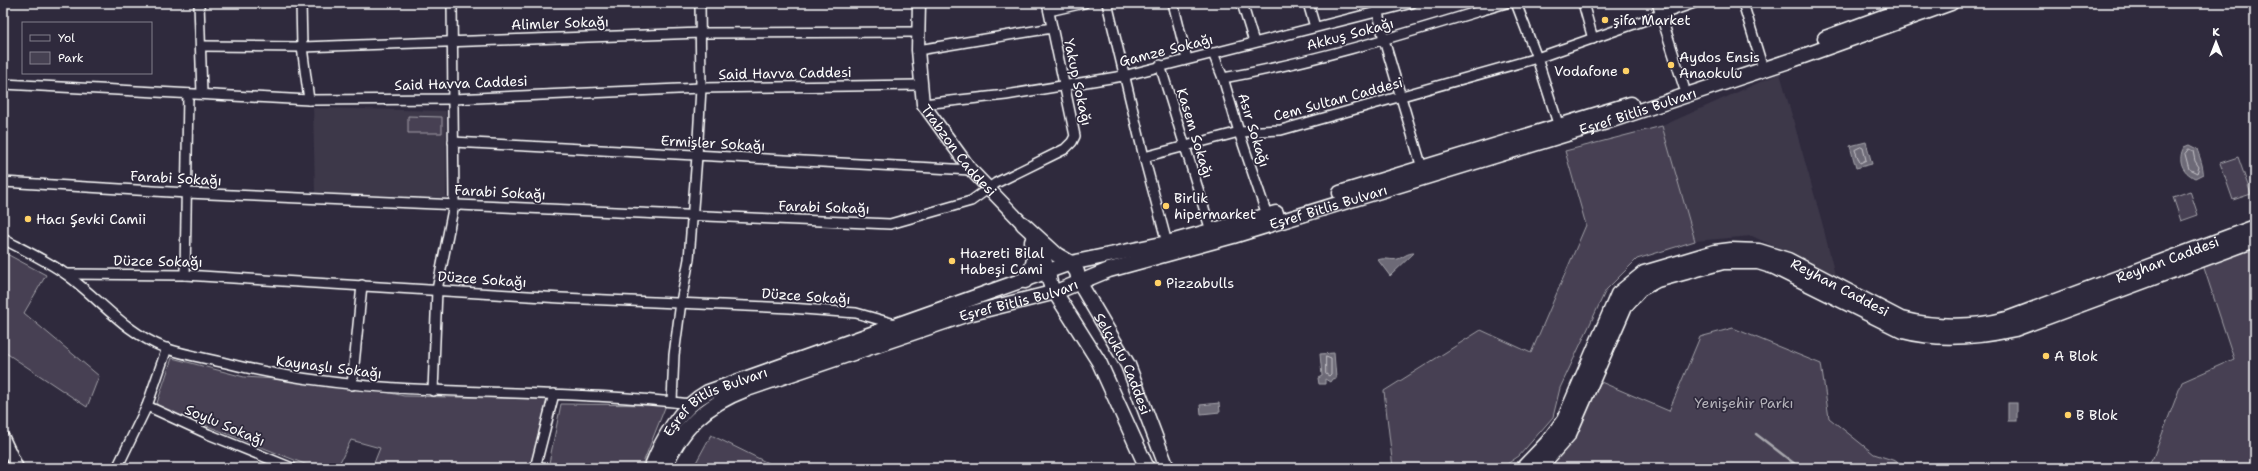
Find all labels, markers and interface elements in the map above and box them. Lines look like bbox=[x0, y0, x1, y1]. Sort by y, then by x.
place label: şifa Market bbox=[1613, 11, 1691, 29]
street label: Alimler Sokağı bbox=[511, 12, 609, 34]
street label: Akkuş Sokağı bbox=[1304, 14, 1396, 54]
marker: şifa Market bbox=[1600, 15, 1610, 25]
legend bbox=[22, 22, 152, 74]
north arrow bbox=[2196, 22, 2236, 62]
text: K bbox=[2212, 25, 2220, 40]
text: Yol bbox=[58, 30, 75, 46]
street label: Gamze Sokağı bbox=[1117, 30, 1215, 70]
street label: Yakup Sokağı bbox=[1060, 37, 1096, 127]
place label: Aydos Ensis Anaokulu bbox=[1679, 48, 1760, 82]
text: Park bbox=[58, 50, 84, 66]
marker: Aydos Ensis Anaokulu bbox=[1666, 60, 1676, 70]
place label: Vodafone bbox=[1554, 62, 1618, 80]
street label: Said Havva Caddesi bbox=[718, 63, 852, 83]
marker: Vodafone bbox=[1621, 66, 1631, 76]
street label: Said Havva Caddesi bbox=[394, 72, 528, 94]
street label: Cem Sultan Caddesi bbox=[1271, 73, 1405, 125]
street label: Eşref Bitlis Bulvarı bbox=[1577, 83, 1699, 139]
street label: Kasem Sokağı bbox=[1173, 86, 1217, 180]
street label: Asır Sokağı bbox=[1234, 91, 1274, 169]
street label: Trabzon Caddesi bbox=[917, 101, 1001, 200]
street label: Ermişler Sokağı bbox=[660, 131, 766, 155]
street label: Farabi Sokağı bbox=[130, 167, 222, 189]
street label: Eşref Bitlis Bulvarı bbox=[1267, 180, 1390, 233]
street label: Farabi Sokağı bbox=[454, 181, 546, 203]
place label: Birlik hipermarket bbox=[1174, 189, 1256, 223]
street label: Farabi Sokağı bbox=[778, 196, 870, 218]
marker: Birlik hipermarket bbox=[1161, 201, 1171, 211]
place label: Hacı Şevki Camii bbox=[36, 210, 146, 228]
marker: Hacı Şevki Camii bbox=[23, 214, 33, 224]
street label: Reyhan Caddesi bbox=[2113, 232, 2221, 287]
place label: Hazreti Bilal Habeşi Cami bbox=[960, 244, 1045, 278]
street label: Düzce Sokağı bbox=[113, 251, 203, 271]
street label: Reyhan Caddesi bbox=[1788, 254, 1892, 320]
marker: Hazreti Bilal Habeşi Cami bbox=[947, 256, 957, 266]
street label: Düzce Sokağı bbox=[437, 267, 527, 291]
place label: Pizzabulls bbox=[1166, 274, 1234, 292]
street label: Eşref Bitlis Bulvarı bbox=[957, 275, 1081, 325]
marker: Pizzabulls bbox=[1153, 278, 1163, 288]
street label: Düzce Sokağı bbox=[761, 284, 851, 308]
street label: Selçuklu Caddesi bbox=[1090, 309, 1155, 417]
place label: A Blok bbox=[2054, 347, 2098, 365]
marker: A Blok bbox=[2041, 351, 2051, 361]
street label: Kaynaşlı Sokağı bbox=[275, 352, 383, 382]
street label: Eşref Bitlis Bulvarı bbox=[659, 363, 770, 439]
park label: Yenişehir Parkı bbox=[1695, 394, 1793, 412]
street label: Soylu Sokağı bbox=[182, 400, 268, 450]
place label: B Blok bbox=[2076, 406, 2118, 424]
marker: B Blok bbox=[2063, 410, 2073, 420]

